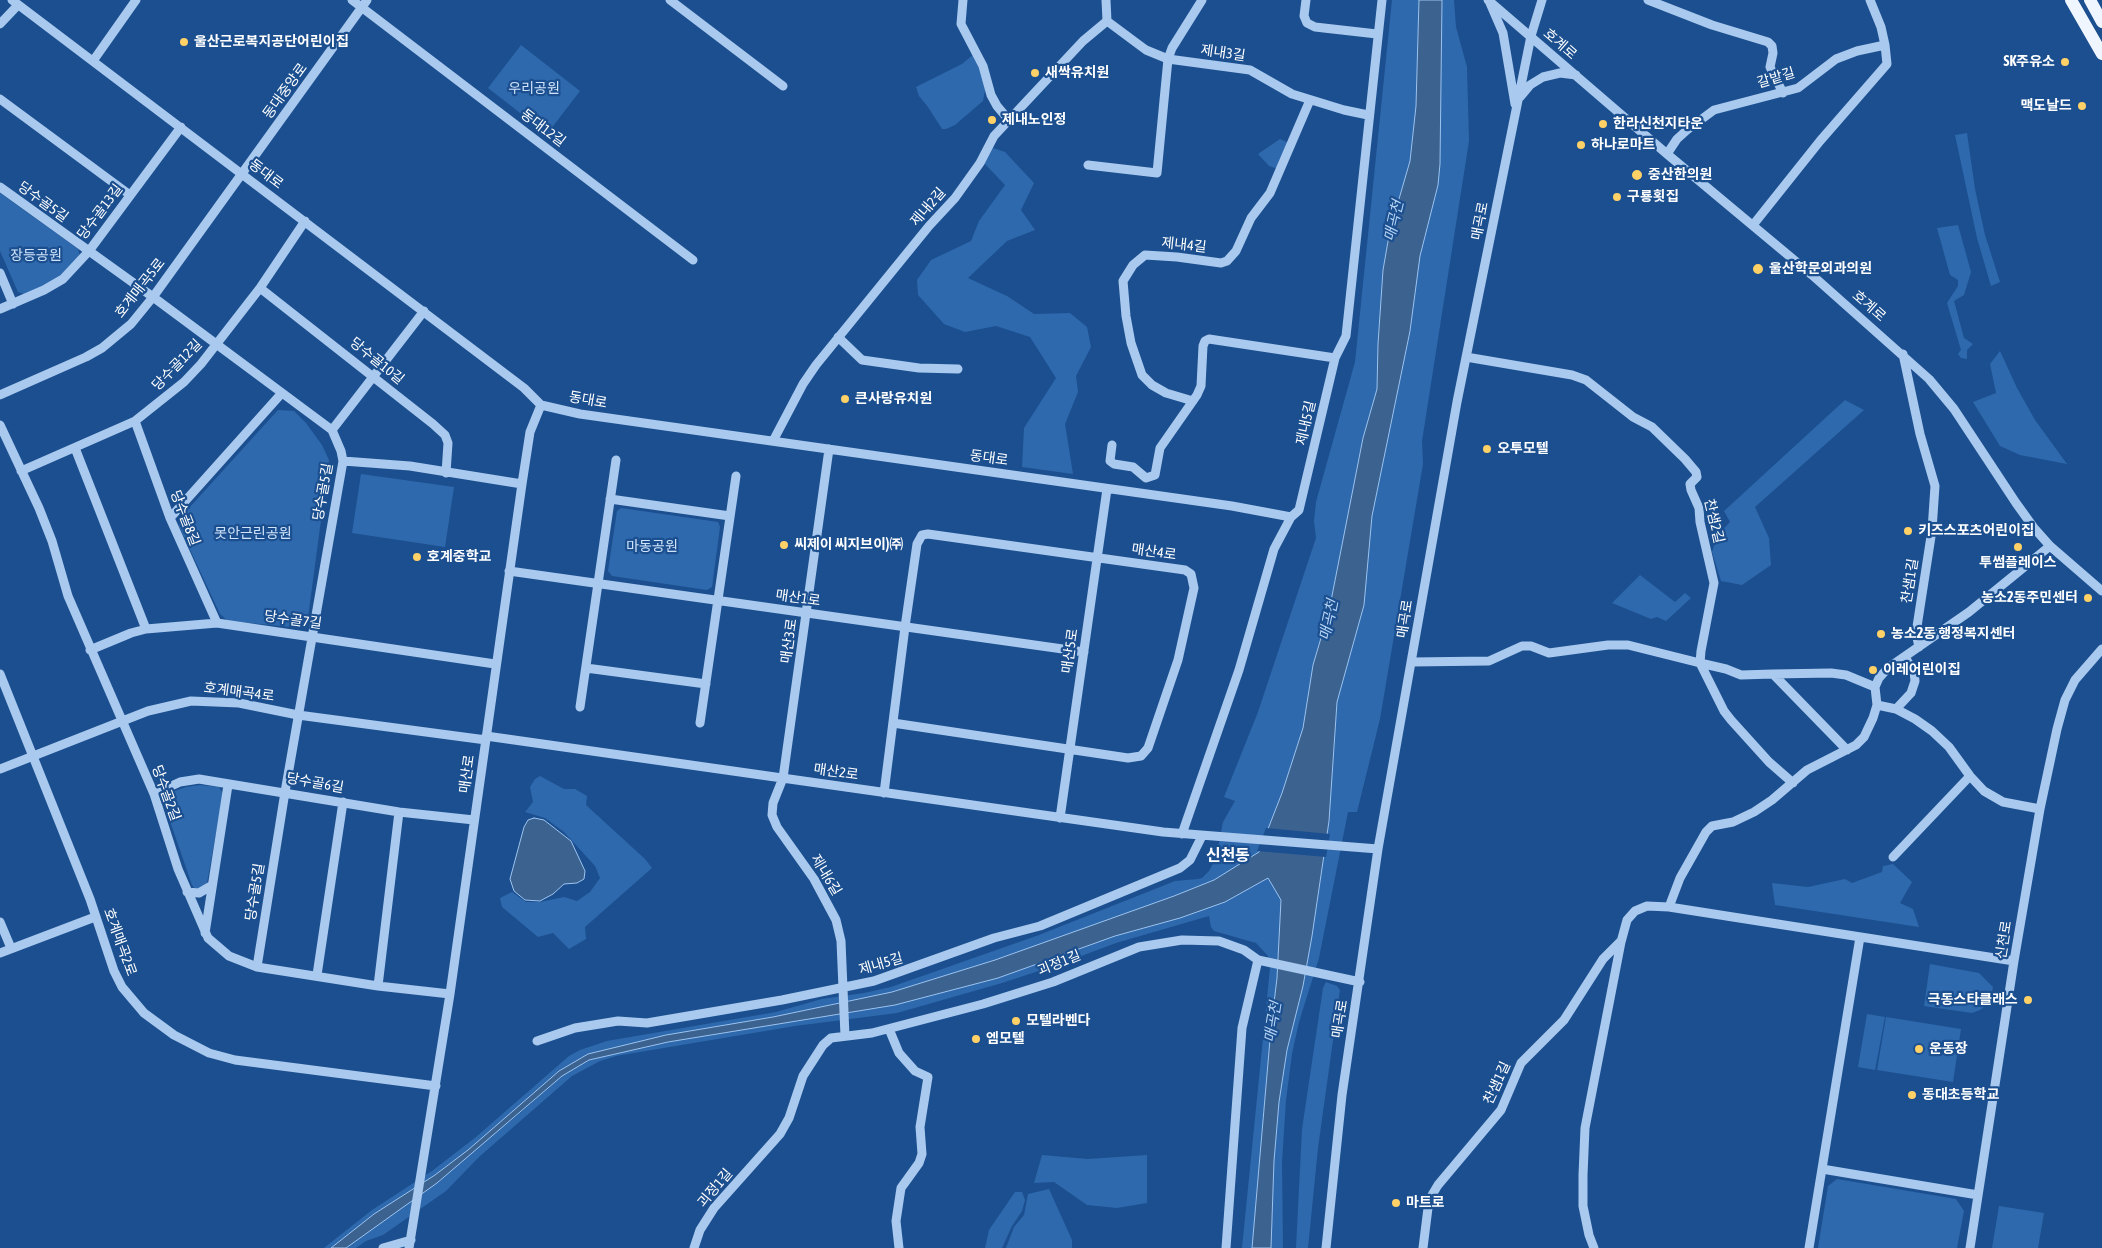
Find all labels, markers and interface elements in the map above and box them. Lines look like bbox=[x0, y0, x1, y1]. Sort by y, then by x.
street label: 호계로 bbox=[1540, 25, 1580, 63]
place label: 울산근로복지공단어린이집 bbox=[194, 34, 349, 50]
marker: 울산근로복지공단어린이집 bbox=[178, 36, 190, 48]
street label: 제내3길 bbox=[1199, 42, 1247, 64]
place label: SK주유소 bbox=[2004, 54, 2055, 70]
marker: SK주유소 bbox=[2059, 56, 2071, 68]
street label: 동대중앙로 bbox=[259, 60, 311, 122]
street label: 갈밭길 bbox=[1755, 64, 1797, 92]
place label: 새싹유치원 bbox=[1045, 65, 1109, 81]
marker: 새싹유치원 bbox=[1029, 67, 1041, 79]
park label: 우리공원 bbox=[508, 81, 560, 97]
place label: 맥도날드 bbox=[2020, 98, 2072, 114]
marker: 맥도날드 bbox=[2076, 100, 2088, 112]
street label: 동대12길 bbox=[517, 106, 569, 150]
place label: 제내노인정 bbox=[1002, 112, 1066, 128]
marker: 제내노인정 bbox=[986, 114, 998, 126]
place label: 한라신천지타운 bbox=[1613, 116, 1703, 132]
marker: 한라신천지타운 bbox=[1597, 118, 1609, 130]
place label: 하나로마트 bbox=[1591, 137, 1655, 153]
marker: 하나로마트 bbox=[1575, 139, 1587, 151]
street label: 동대로 bbox=[246, 156, 286, 192]
place label: 중산한의원 bbox=[1648, 167, 1712, 183]
marker: 중산한의원 bbox=[1630, 168, 1644, 182]
street label: 당수골5길 bbox=[15, 178, 71, 226]
street label: 당수골13길 bbox=[74, 181, 126, 243]
street label: 제내2길 bbox=[907, 184, 949, 230]
place label: 구룡횟집 bbox=[1627, 189, 1679, 205]
marker: 구룡횟집 bbox=[1611, 191, 1623, 203]
water label: 매곡천 bbox=[1381, 199, 1407, 243]
street label: 매곡로 bbox=[1468, 200, 1492, 242]
street label: 제내4길 bbox=[1161, 234, 1207, 256]
park label: 장등공원 bbox=[10, 248, 62, 264]
street label: 호계매곡5로 bbox=[112, 255, 168, 321]
place label: 울산학문외과의원 bbox=[1769, 261, 1872, 277]
marker: 울산학문외과의원 bbox=[1751, 262, 1765, 276]
street label: 호계로 bbox=[1849, 287, 1889, 325]
street label: 당수골10길 bbox=[347, 334, 407, 388]
street label: 당수골12길 bbox=[148, 336, 206, 394]
street label: 동대로 bbox=[568, 388, 608, 412]
place label: 큰사랑유치원 bbox=[855, 391, 932, 407]
marker: 큰사랑유치원 bbox=[839, 393, 851, 405]
street label: 제내5길 bbox=[1293, 399, 1319, 447]
place label: 오투모텔 bbox=[1497, 441, 1549, 457]
marker: 오투모텔 bbox=[1481, 443, 1493, 455]
street label: 동대로 bbox=[969, 447, 1009, 469]
street label: 당수골5길 bbox=[310, 462, 336, 522]
street label: 당수골8길 bbox=[167, 488, 203, 548]
street label: 찬샘2길 bbox=[1701, 497, 1727, 545]
place label: 키즈스포츠어린이집 bbox=[1918, 523, 2034, 539]
marker: 키즈스포츠어린이집 bbox=[1902, 525, 1914, 537]
park label: 못안근린공원 bbox=[214, 526, 292, 542]
place label: 씨제이 씨지브이)㈜ bbox=[794, 537, 903, 553]
park label: 마동공원 bbox=[626, 539, 678, 555]
marker: 씨제이 씨지브이)㈜ bbox=[778, 539, 790, 551]
street label: 매산4로 bbox=[1130, 541, 1178, 563]
marker: 투썸플레이스 bbox=[2012, 541, 2024, 553]
place label: 호계중학교 bbox=[427, 549, 491, 565]
marker: 호계중학교 bbox=[411, 551, 423, 563]
place label: 투썸플레이스 bbox=[1979, 555, 2057, 571]
street label: 찬샘1길 bbox=[1898, 557, 1922, 605]
street label: 매산1로 bbox=[774, 587, 822, 609]
place label: 농소2동주민센터 bbox=[1981, 590, 2078, 606]
marker: 농소2동주민센터 bbox=[2082, 592, 2094, 604]
water label: 매곡천 bbox=[1316, 598, 1342, 642]
street label: 매곡로 bbox=[1394, 599, 1416, 639]
street label: 당수골7길 bbox=[263, 608, 323, 632]
street label: 매산3로 bbox=[778, 617, 800, 665]
place label: 농소2동 행정복지센터 bbox=[1891, 626, 2015, 642]
street label: 매산5로 bbox=[1059, 627, 1081, 675]
marker: 농소2동 행정복지센터 bbox=[1875, 628, 1887, 640]
place label: 이레어린이집 bbox=[1883, 662, 1960, 678]
marker: 이레어린이집 bbox=[1867, 664, 1879, 676]
street label: 호계매곡4로 bbox=[203, 679, 275, 705]
street label: 매산로 bbox=[456, 754, 478, 794]
street label: 매산2로 bbox=[812, 761, 860, 783]
street label: 당수골2길 bbox=[148, 763, 184, 823]
street label: 당수골6길 bbox=[285, 770, 345, 796]
district label: 신천동 bbox=[1206, 846, 1250, 866]
street label: 제내6길 bbox=[807, 851, 845, 899]
street label: 당수골5길 bbox=[242, 862, 268, 922]
street label: 호계매곡2로 bbox=[100, 906, 140, 978]
street label: 신천로 bbox=[1993, 920, 2015, 960]
street label: 괴정1길 bbox=[1035, 947, 1083, 979]
street label: 제내5길 bbox=[857, 950, 905, 978]
place label: 극동스타클래스 bbox=[1928, 992, 2018, 1008]
marker: 극동스타클래스 bbox=[2022, 994, 2034, 1006]
street label: 매곡로 bbox=[1329, 999, 1351, 1039]
water label: 매곡천 bbox=[1261, 1000, 1285, 1044]
place label: 모텔라벤다 bbox=[1026, 1013, 1090, 1029]
marker: 모텔라벤다 bbox=[1010, 1015, 1022, 1027]
place label: 엠모텔 bbox=[986, 1031, 1025, 1047]
marker: 엠모텔 bbox=[970, 1033, 982, 1045]
place label: 운동장 bbox=[1929, 1041, 1968, 1057]
marker: 운동장 bbox=[1913, 1043, 1925, 1055]
street label: 찬샘1길 bbox=[1480, 1059, 1514, 1107]
place label: 동대초등학교 bbox=[1922, 1087, 1999, 1103]
marker: 동대초등학교 bbox=[1906, 1089, 1918, 1101]
street label: 괴정1길 bbox=[694, 1165, 736, 1211]
place label: 마트로 bbox=[1406, 1195, 1445, 1211]
marker: 마트로 bbox=[1390, 1197, 1402, 1209]

